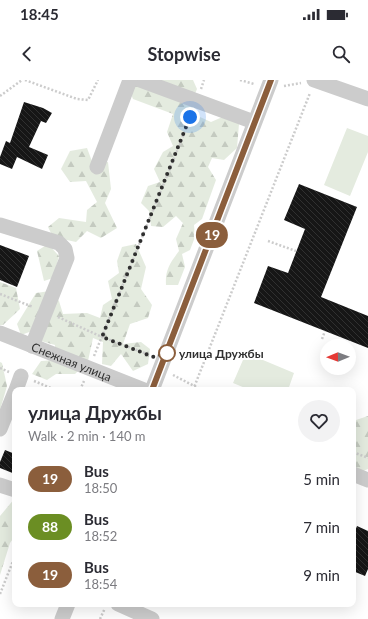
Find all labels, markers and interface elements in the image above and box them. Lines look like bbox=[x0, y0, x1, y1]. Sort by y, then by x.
text: 18:45 bbox=[20, 5, 59, 23]
icon: back bbox=[16, 43, 38, 65]
text: Stopwise bbox=[147, 43, 221, 65]
icon: search bbox=[330, 43, 352, 65]
your location bbox=[180, 107, 200, 127]
line badge: 19 bbox=[194, 222, 230, 248]
text: 19 bbox=[204, 226, 220, 243]
street label: Снежная улица bbox=[29, 339, 114, 384]
north arrow bbox=[320, 339, 356, 375]
map controls bbox=[320, 339, 356, 375]
marker: улица Дружбы bbox=[158, 344, 176, 362]
place label: улица Дружбы bbox=[179, 346, 264, 361]
button: heart bbox=[298, 400, 340, 442]
text: улица Дружбы bbox=[28, 401, 162, 424]
text: Walk · 2 min · 140 m bbox=[28, 428, 146, 444]
text: Bus bbox=[84, 462, 109, 480]
text: 19 bbox=[42, 470, 58, 487]
text: 5 min bbox=[303, 470, 340, 488]
text: 18:50 bbox=[84, 480, 117, 496]
text: Bus bbox=[84, 510, 109, 528]
text: 88 bbox=[42, 518, 58, 535]
text: 7 min bbox=[303, 518, 340, 536]
text: 18:52 bbox=[84, 528, 117, 544]
text: Bus bbox=[84, 558, 109, 576]
text: 19 bbox=[42, 566, 58, 583]
text: 9 min bbox=[303, 566, 340, 584]
text: 18:54 bbox=[84, 576, 117, 592]

